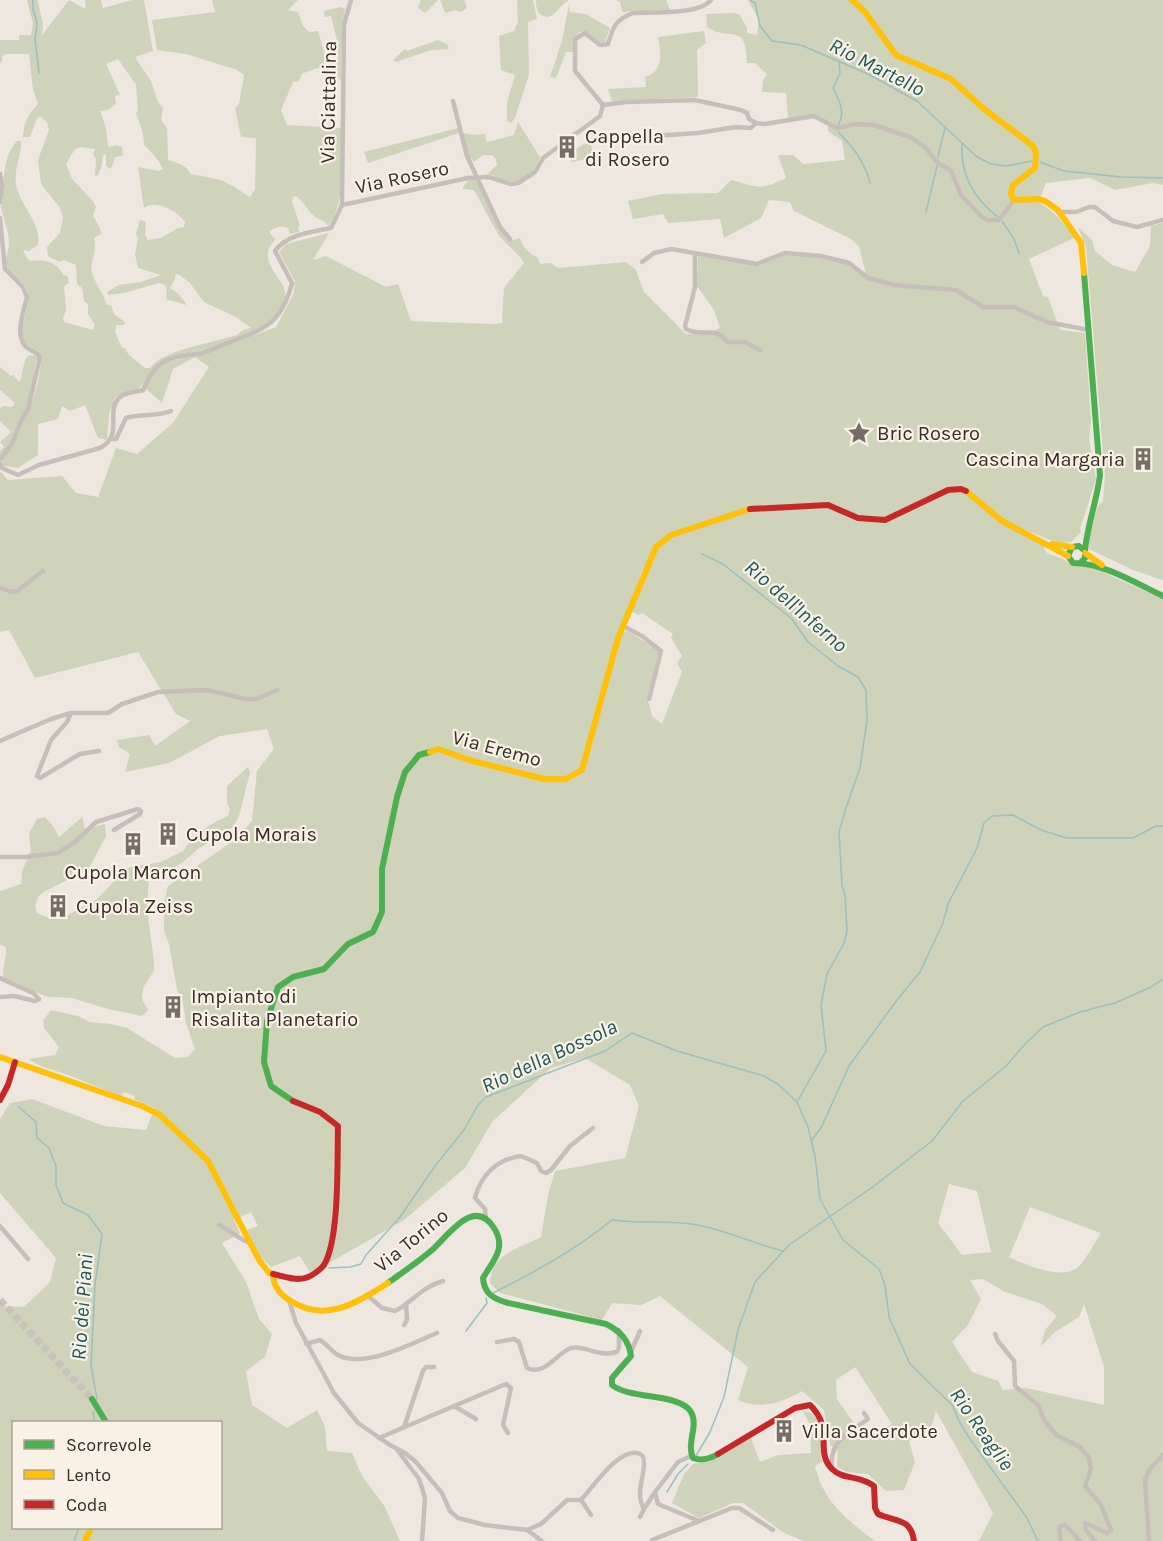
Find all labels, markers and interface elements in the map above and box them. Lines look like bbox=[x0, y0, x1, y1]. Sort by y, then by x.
water label: Rio Martello bbox=[825, 33, 929, 102]
street label: Via Ciattalina bbox=[316, 40, 341, 164]
place label: Cappella di Rosero bbox=[585, 125, 670, 171]
building icon: Cappella di Rosero bbox=[554, 134, 580, 160]
street label: Via Rosero bbox=[353, 156, 451, 199]
place icon: Bric Rosero bbox=[846, 420, 872, 446]
place label: Bric Rosero bbox=[877, 422, 980, 445]
building icon: Cascina Margaria bbox=[1130, 446, 1156, 472]
place label: Cascina Margaria bbox=[966, 448, 1125, 471]
water label: Rio dell'Inferno bbox=[740, 555, 853, 657]
street label: Via Eremo bbox=[450, 726, 544, 771]
building icon: Cupola Morais bbox=[155, 821, 181, 847]
place label: Cupola Morais bbox=[186, 823, 317, 846]
building icon: Cupola Marcon bbox=[120, 831, 146, 857]
place label: Cupola Marcon bbox=[65, 861, 201, 884]
building icon: Cupola Zeiss bbox=[45, 893, 71, 919]
place label: Cupola Zeiss bbox=[76, 895, 193, 918]
place label: Impianto di Risalita Planetario bbox=[191, 985, 358, 1031]
building icon: Impianto di Risalita Planetario bbox=[160, 994, 186, 1020]
water label: Rio della Bossola bbox=[477, 1014, 621, 1098]
street label: Via Torino bbox=[370, 1204, 453, 1277]
water label: Rio dei Piani bbox=[66, 1252, 98, 1361]
water label: Rio Reaglie bbox=[945, 1383, 1019, 1475]
building icon: Villa Sacerdote bbox=[771, 1418, 797, 1444]
place label: Villa Sacerdote bbox=[802, 1420, 938, 1443]
legend bbox=[12, 1421, 222, 1529]
text: Scorrevole bbox=[66, 1434, 151, 1456]
text: Lento bbox=[66, 1464, 111, 1486]
text: Coda bbox=[66, 1494, 107, 1516]

